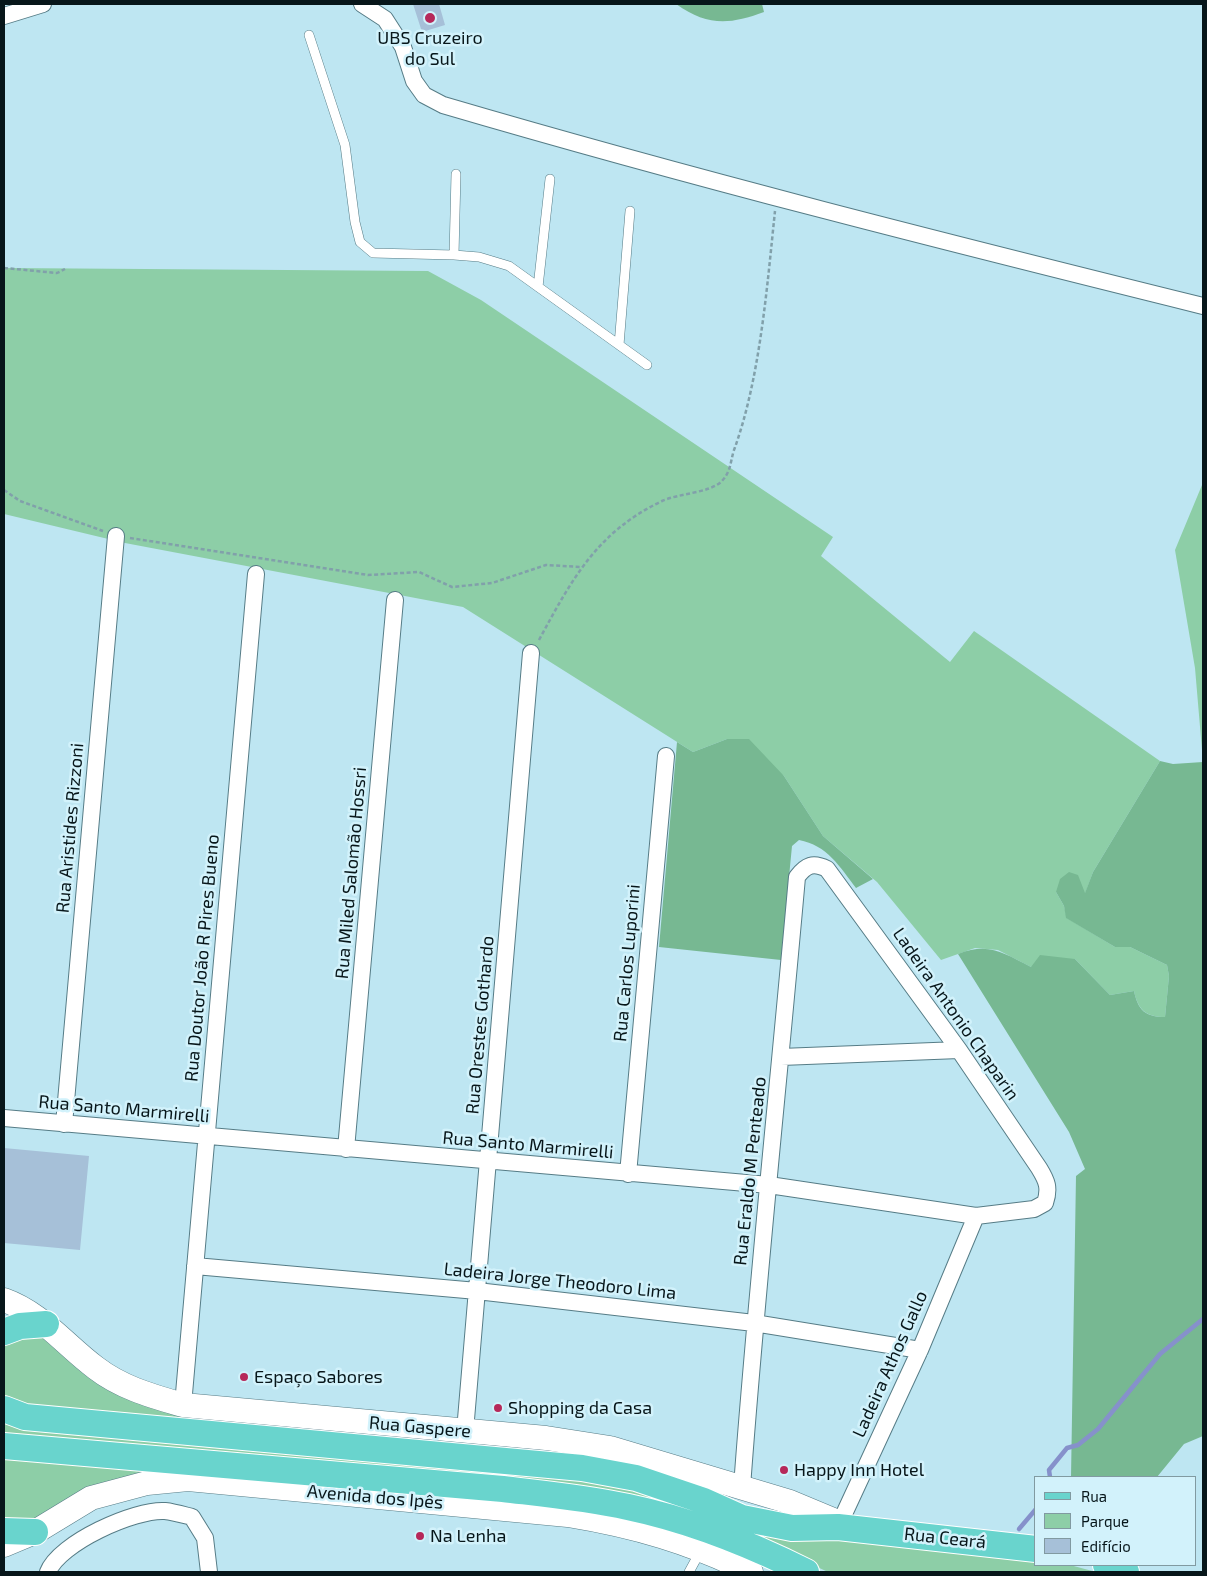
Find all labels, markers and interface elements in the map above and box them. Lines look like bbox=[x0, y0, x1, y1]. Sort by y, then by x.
marker: UBS Cruzeiro do Sul bbox=[423, 11, 437, 25]
place label: UBS Cruzeiro do Sul bbox=[377, 27, 483, 70]
street label: Rua Aristides Rizzoni bbox=[52, 742, 88, 914]
street label: Rua Miled Salomão Hossri bbox=[331, 766, 371, 980]
street label: Rua Doutor João R Pires Bueno bbox=[180, 833, 224, 1083]
street label: Rua Carlos Luporini bbox=[609, 883, 645, 1043]
street label: Ladeira Antonio Chaparin bbox=[888, 924, 1024, 1104]
street label: Rua Orestes Gothardo bbox=[461, 935, 499, 1115]
street label: Rua Eraldo M Penteado bbox=[729, 1076, 771, 1266]
street label: Rua Santo Marmirelli bbox=[38, 1091, 210, 1127]
street label: Rua Santo Marmirelli bbox=[442, 1127, 614, 1163]
street label: Ladeira Jorge Theodoro Lima bbox=[443, 1258, 677, 1304]
street label: Ladeira Athos Gallo bbox=[848, 1287, 932, 1441]
place label: Espaço Sabores bbox=[254, 1366, 383, 1388]
marker: Espaço Sabores bbox=[238, 1371, 250, 1383]
place label: Shopping da Casa bbox=[508, 1397, 652, 1419]
marker: Shopping da Casa bbox=[492, 1402, 504, 1414]
street label: Rua Gaspere bbox=[368, 1412, 472, 1442]
place label: Happy Inn Hotel bbox=[794, 1459, 924, 1481]
marker: Happy Inn Hotel bbox=[778, 1464, 790, 1476]
legend bbox=[1034, 1476, 1197, 1566]
street label: Avenida dos Ipês bbox=[306, 1480, 444, 1514]
text: Rua bbox=[1081, 1487, 1107, 1505]
text: Parque bbox=[1081, 1512, 1129, 1530]
street label: Rua Ceará bbox=[903, 1523, 987, 1553]
place label: Na Lenha bbox=[430, 1525, 506, 1547]
marker: Na Lenha bbox=[414, 1530, 426, 1542]
text: Edifício bbox=[1081, 1537, 1131, 1555]

